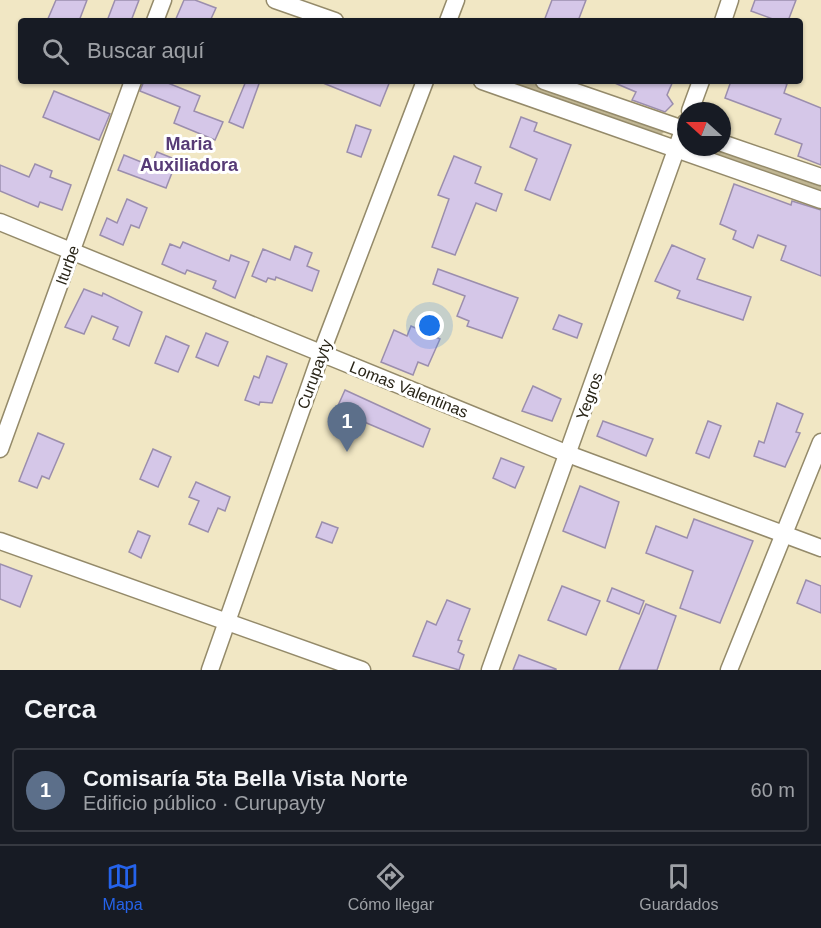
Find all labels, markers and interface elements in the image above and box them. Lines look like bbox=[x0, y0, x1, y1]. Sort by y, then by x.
search box bbox=[18, 18, 803, 84]
icon: search bbox=[39, 35, 72, 68]
text: Buscar aquí bbox=[87, 38, 204, 63]
north arrow bbox=[677, 102, 731, 156]
district label: Maria Auxiliadora bbox=[140, 134, 239, 175]
street label: Iturbe bbox=[52, 243, 82, 287]
your location bbox=[415, 311, 444, 340]
street label: Curupayty bbox=[294, 337, 335, 411]
street label: Lomas Valentinas bbox=[347, 358, 470, 421]
street label: Yegros bbox=[573, 370, 606, 422]
pin: 1 bbox=[328, 402, 366, 452]
text: Cerca bbox=[24, 694, 96, 724]
text: Comisaría 5ta Bella Vista Norte bbox=[83, 766, 408, 791]
text: 1 bbox=[40, 779, 51, 801]
text: 60 m bbox=[751, 779, 795, 801]
text: Edificio público · Curupayty bbox=[83, 792, 325, 814]
tab: Mapa bbox=[103, 860, 143, 914]
tab: Cómo llegar bbox=[348, 860, 434, 914]
tab: Guardados bbox=[639, 860, 718, 914]

